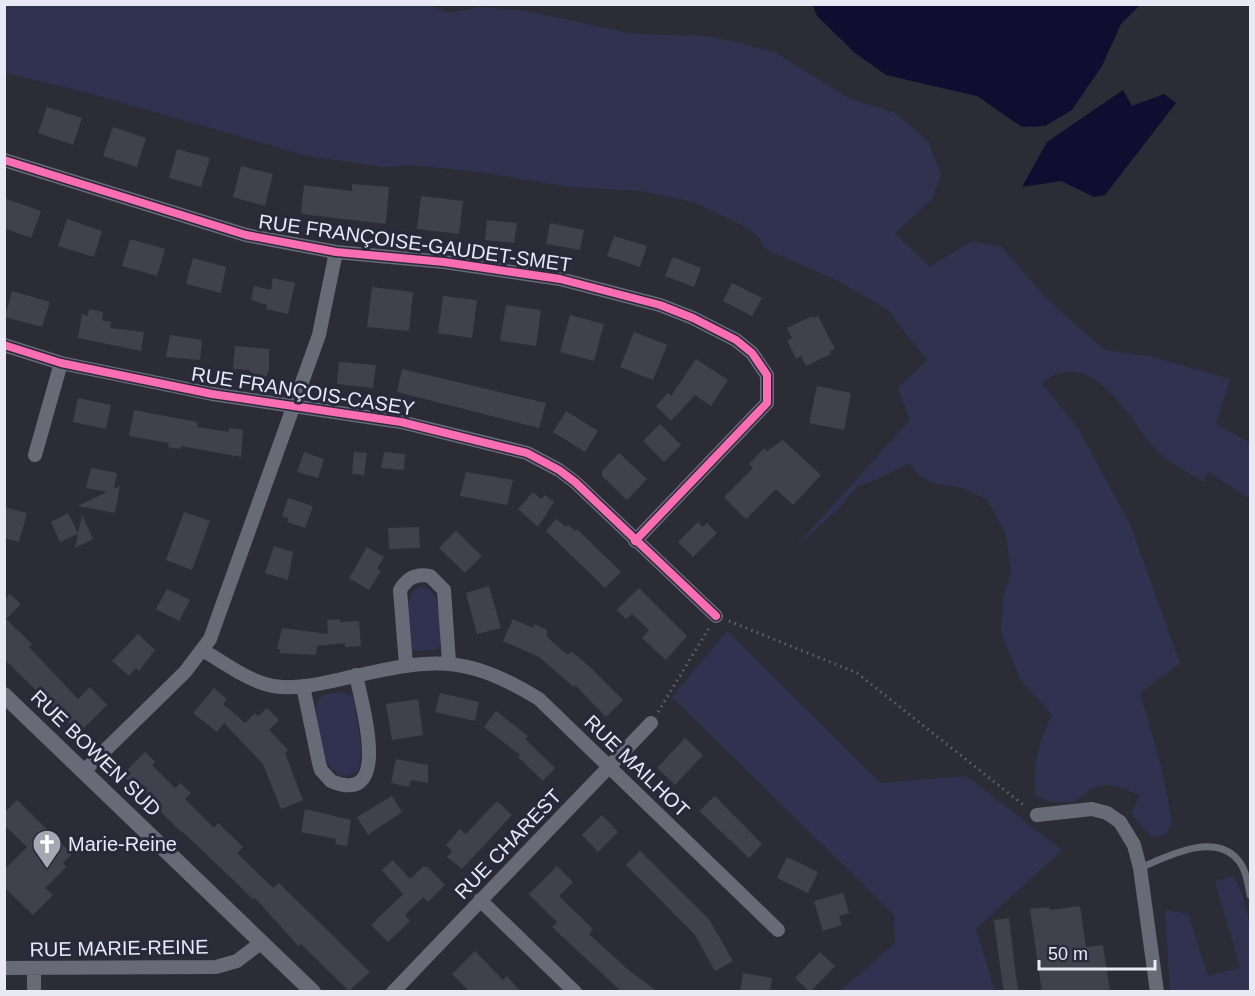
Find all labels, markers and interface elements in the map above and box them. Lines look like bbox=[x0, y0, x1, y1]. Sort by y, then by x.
street label: RUE FRANÇOISE-GAUDET-SMET bbox=[257, 210, 573, 276]
street label: RUE FRANÇOIS-CASEY bbox=[190, 362, 416, 420]
street label: RUE BOWEN SUD bbox=[27, 686, 165, 820]
street label: RUE MAILHOT bbox=[580, 711, 694, 821]
street label: RUE CHAREST bbox=[450, 785, 566, 903]
church icon: Marie-Reine bbox=[31, 828, 63, 870]
place label: Marie-Reine bbox=[68, 833, 177, 855]
scale bar bbox=[1039, 933, 1154, 971]
street label: RUE MARIE-REINE bbox=[29, 935, 209, 961]
text: 50 m bbox=[1048, 944, 1088, 964]

